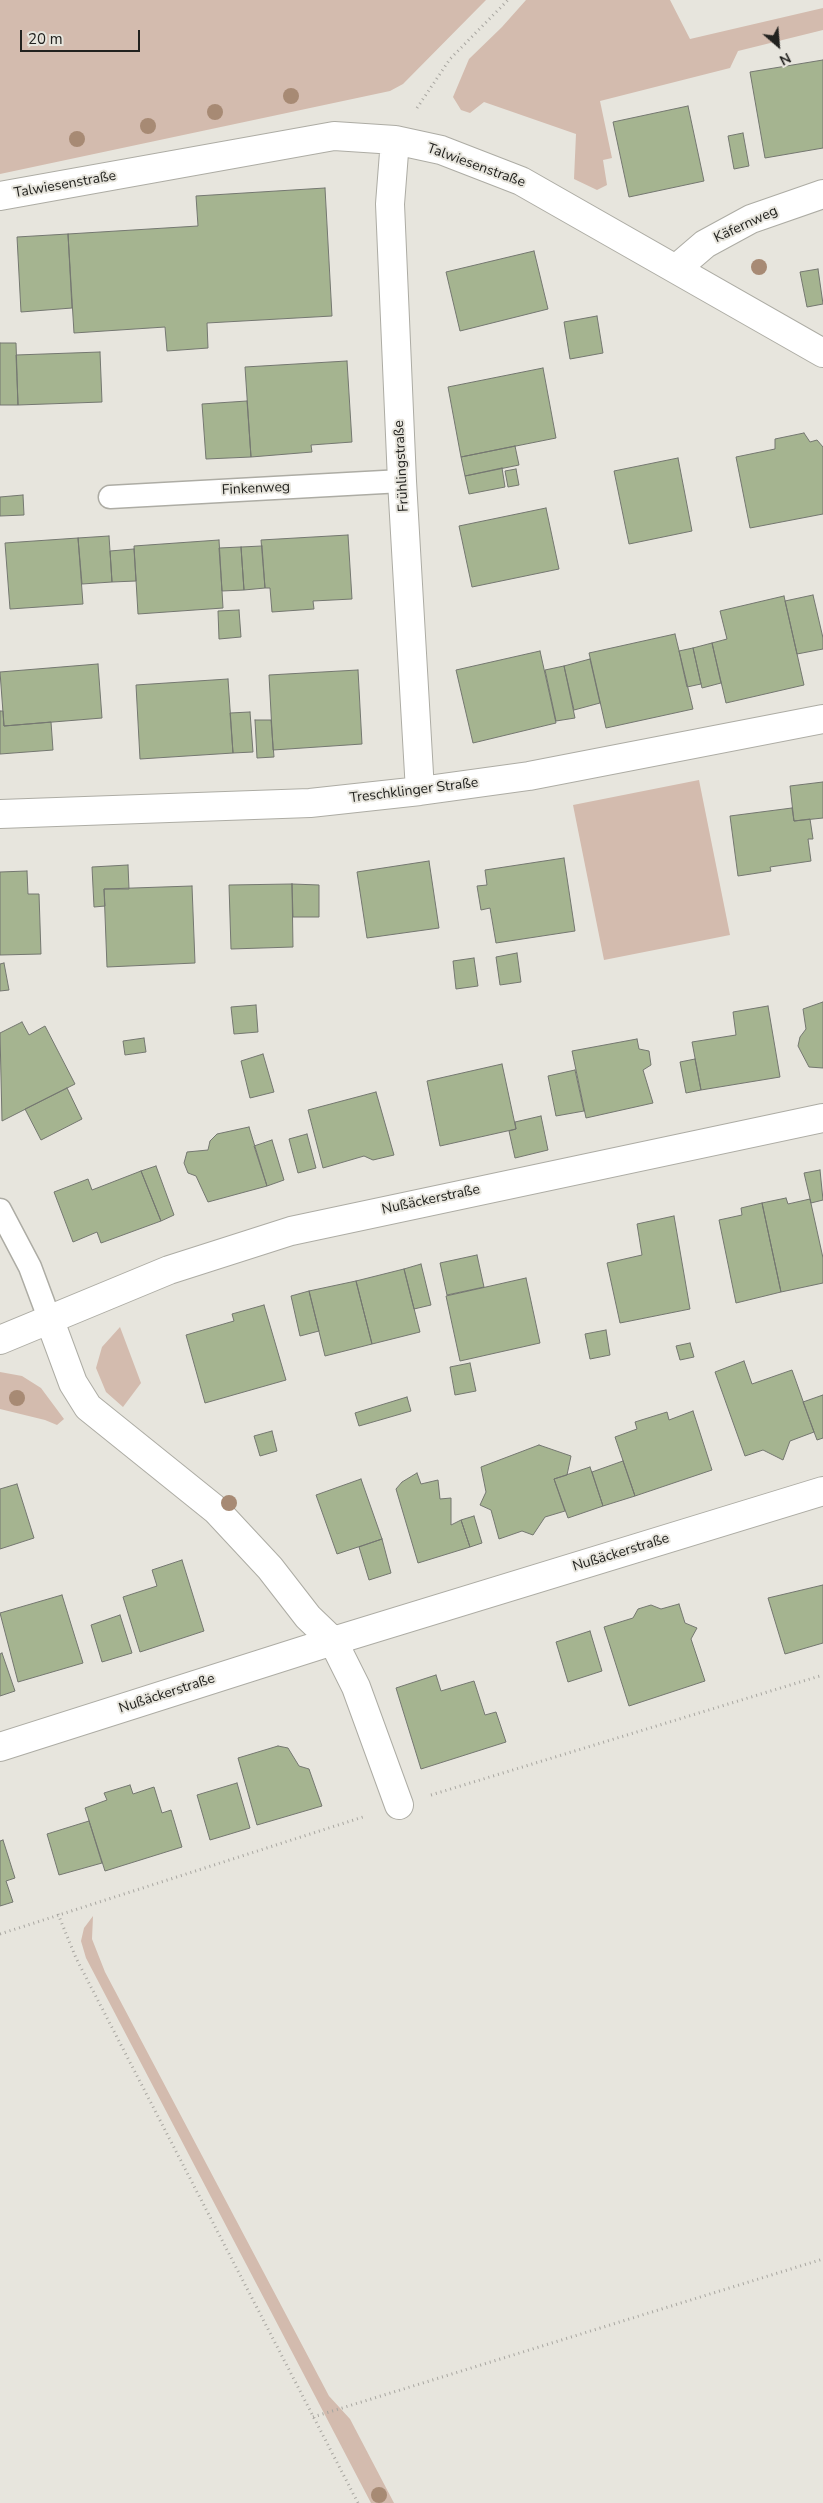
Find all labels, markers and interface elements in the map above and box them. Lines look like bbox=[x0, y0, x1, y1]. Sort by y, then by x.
scale bar bbox=[22, 20, 142, 52]
north arrow bbox=[753, 20, 803, 70]
text: 20 m bbox=[28, 29, 63, 49]
text: N bbox=[776, 48, 794, 70]
street label: Talwiesenstraße bbox=[425, 140, 527, 192]
street label: Talwiesenstraße bbox=[13, 168, 117, 202]
street label: Käfernweg bbox=[711, 203, 781, 247]
street label: Frühlingstraße bbox=[391, 420, 413, 512]
street label: Finkenweg bbox=[221, 479, 291, 499]
street label: Treschklinger Straße bbox=[349, 775, 479, 807]
street label: Nußäckerstraße bbox=[380, 1181, 482, 1219]
street label: Nußäckerstraße bbox=[571, 1530, 671, 1576]
street label: Nußäckerstraße bbox=[117, 1671, 217, 1717]

